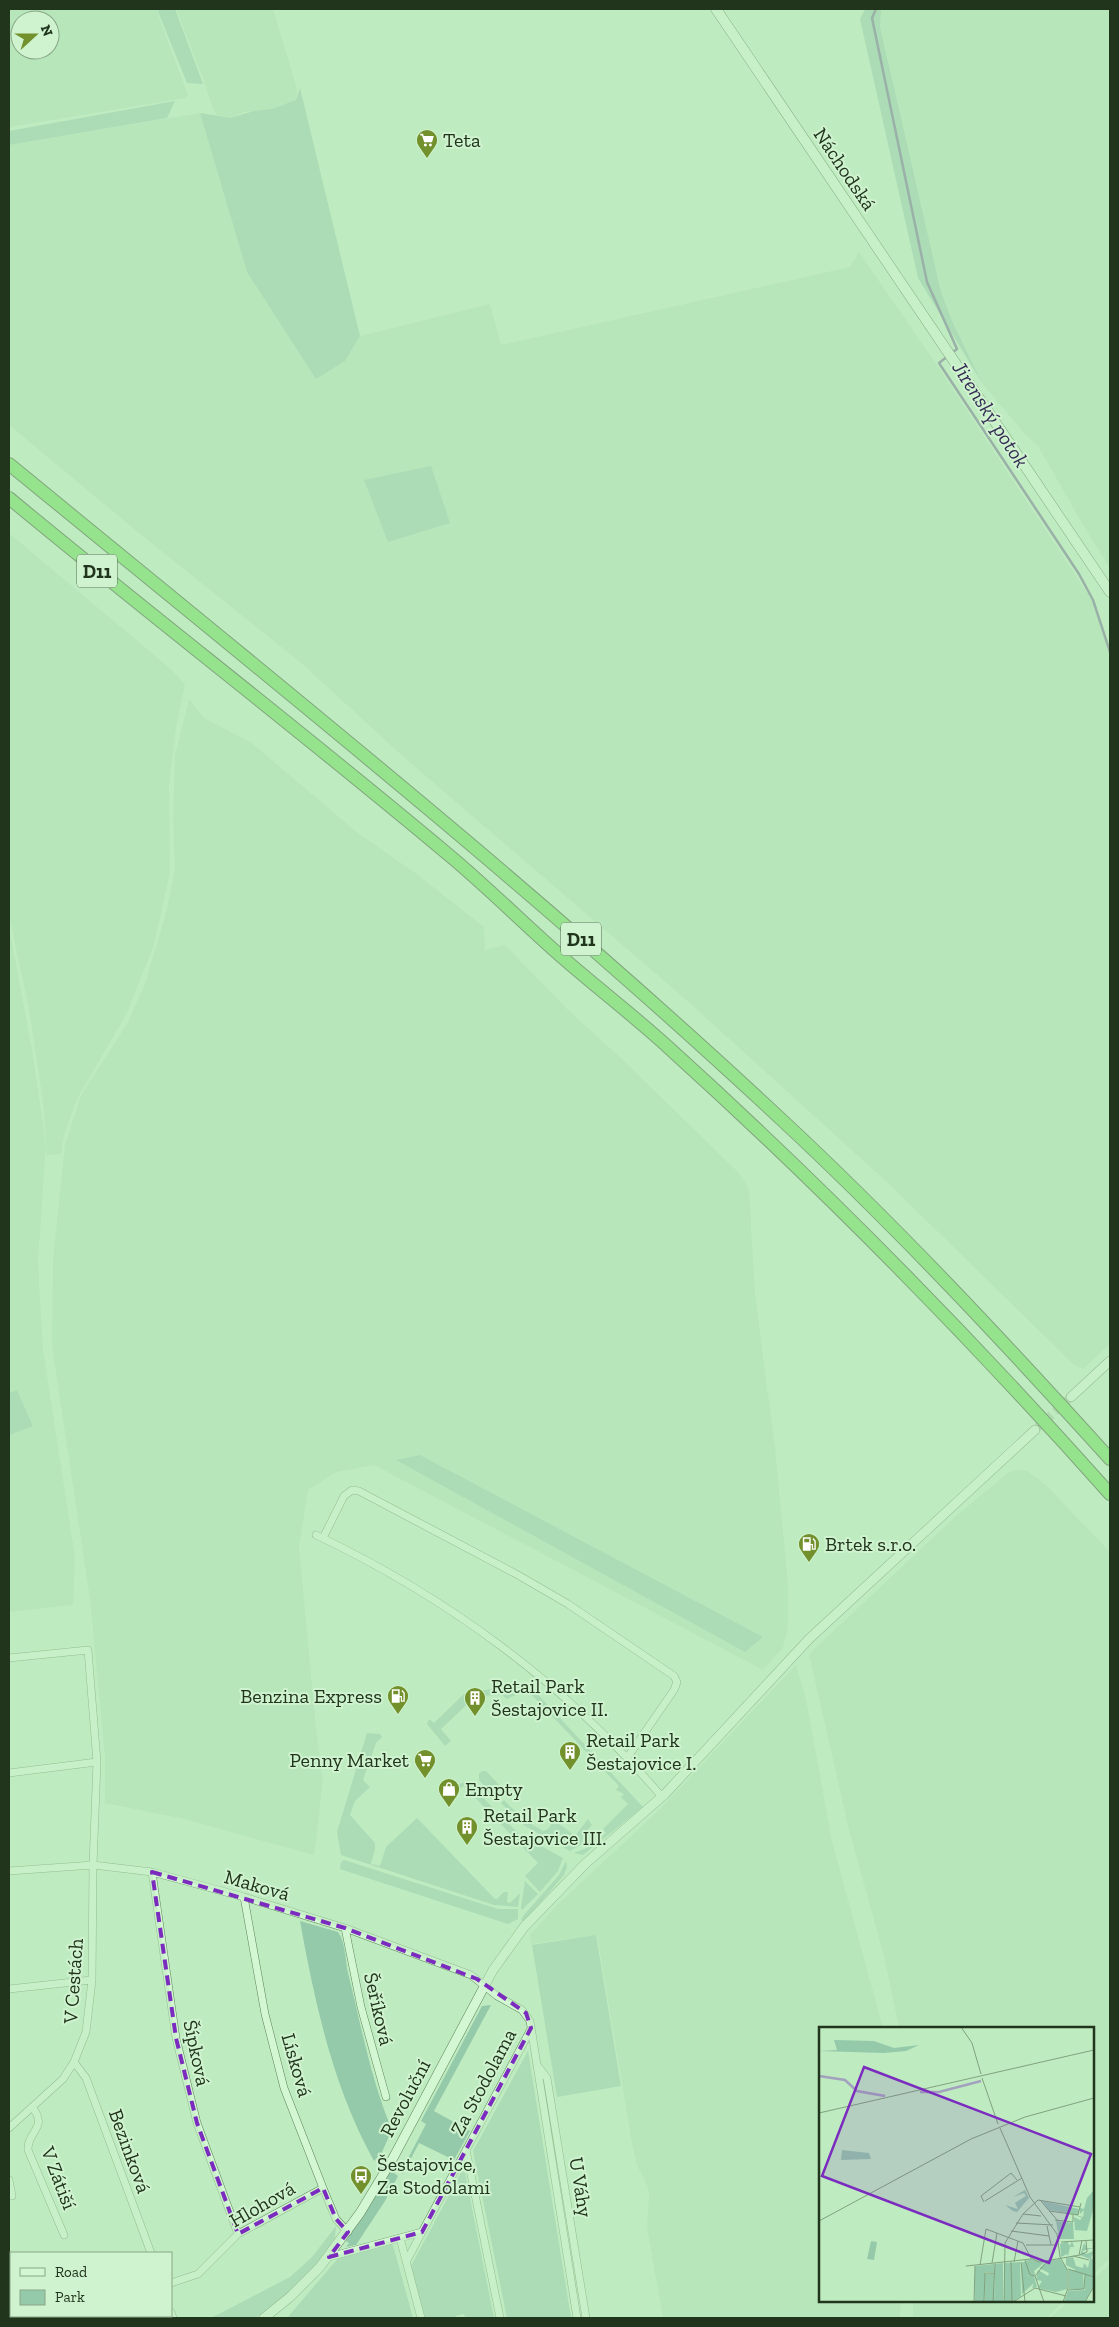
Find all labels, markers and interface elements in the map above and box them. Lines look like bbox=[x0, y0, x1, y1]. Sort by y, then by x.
north arrow bbox=[10, 10, 60, 60]
text: N bbox=[37, 23, 57, 39]
street label: Náchodská bbox=[809, 123, 882, 215]
supermarket icon: Teta bbox=[415, 128, 439, 159]
place label: Teta bbox=[443, 128, 481, 152]
water label: Jirenský potok bbox=[947, 355, 1035, 472]
road number: D11 bbox=[77, 554, 117, 588]
road number: D11 bbox=[561, 922, 601, 956]
fuel station icon: Brtek s.r.o. bbox=[797, 1532, 821, 1563]
place label: Brtek s.r.o. bbox=[825, 1532, 916, 1556]
place label: Retail Park Šestajovice II. bbox=[491, 1674, 608, 1721]
place label: Benzina Express bbox=[240, 1684, 382, 1708]
fuel station icon: Benzina Express bbox=[386, 1684, 410, 1715]
building icon: Retail Park Šestajovice II. bbox=[463, 1686, 487, 1717]
place label: Retail Park Šestajovice I. bbox=[586, 1728, 697, 1775]
building icon: Retail Park Šestajovice I. bbox=[558, 1740, 582, 1771]
place label: Penny Market bbox=[290, 1748, 410, 1772]
supermarket icon: Penny Market bbox=[413, 1748, 437, 1779]
shop icon: Empty bbox=[437, 1777, 461, 1808]
place label: Empty bbox=[465, 1777, 523, 1801]
place label: Retail Park Šestajovice III. bbox=[483, 1803, 606, 1850]
building icon: Retail Park Šestajovice III. bbox=[455, 1815, 479, 1846]
street label: Maková bbox=[222, 1864, 293, 1906]
street label: V Cestách bbox=[58, 1937, 88, 2025]
street label: Šeříková bbox=[359, 1970, 399, 2048]
street label: Šípková bbox=[178, 2018, 216, 2089]
street label: Za Stodolama bbox=[445, 2024, 521, 2139]
inset map bbox=[819, 2027, 1094, 2302]
street label: Lísková bbox=[276, 2030, 318, 2100]
street label: Revoluční bbox=[375, 2055, 436, 2141]
street label: Bezinková bbox=[104, 2106, 156, 2197]
street label: V Zátiší bbox=[36, 2142, 82, 2213]
place label: Šestajovice, Za Stodolami bbox=[377, 2152, 491, 2199]
street label: U Váhy bbox=[564, 2155, 598, 2220]
bus stop icon: Šestajovice, Za Stodolami bbox=[349, 2164, 373, 2195]
street label: Hlohová bbox=[225, 2176, 299, 2232]
legend bbox=[10, 2252, 172, 2317]
text: Road bbox=[55, 2263, 88, 2281]
text: Park bbox=[55, 2288, 85, 2306]

